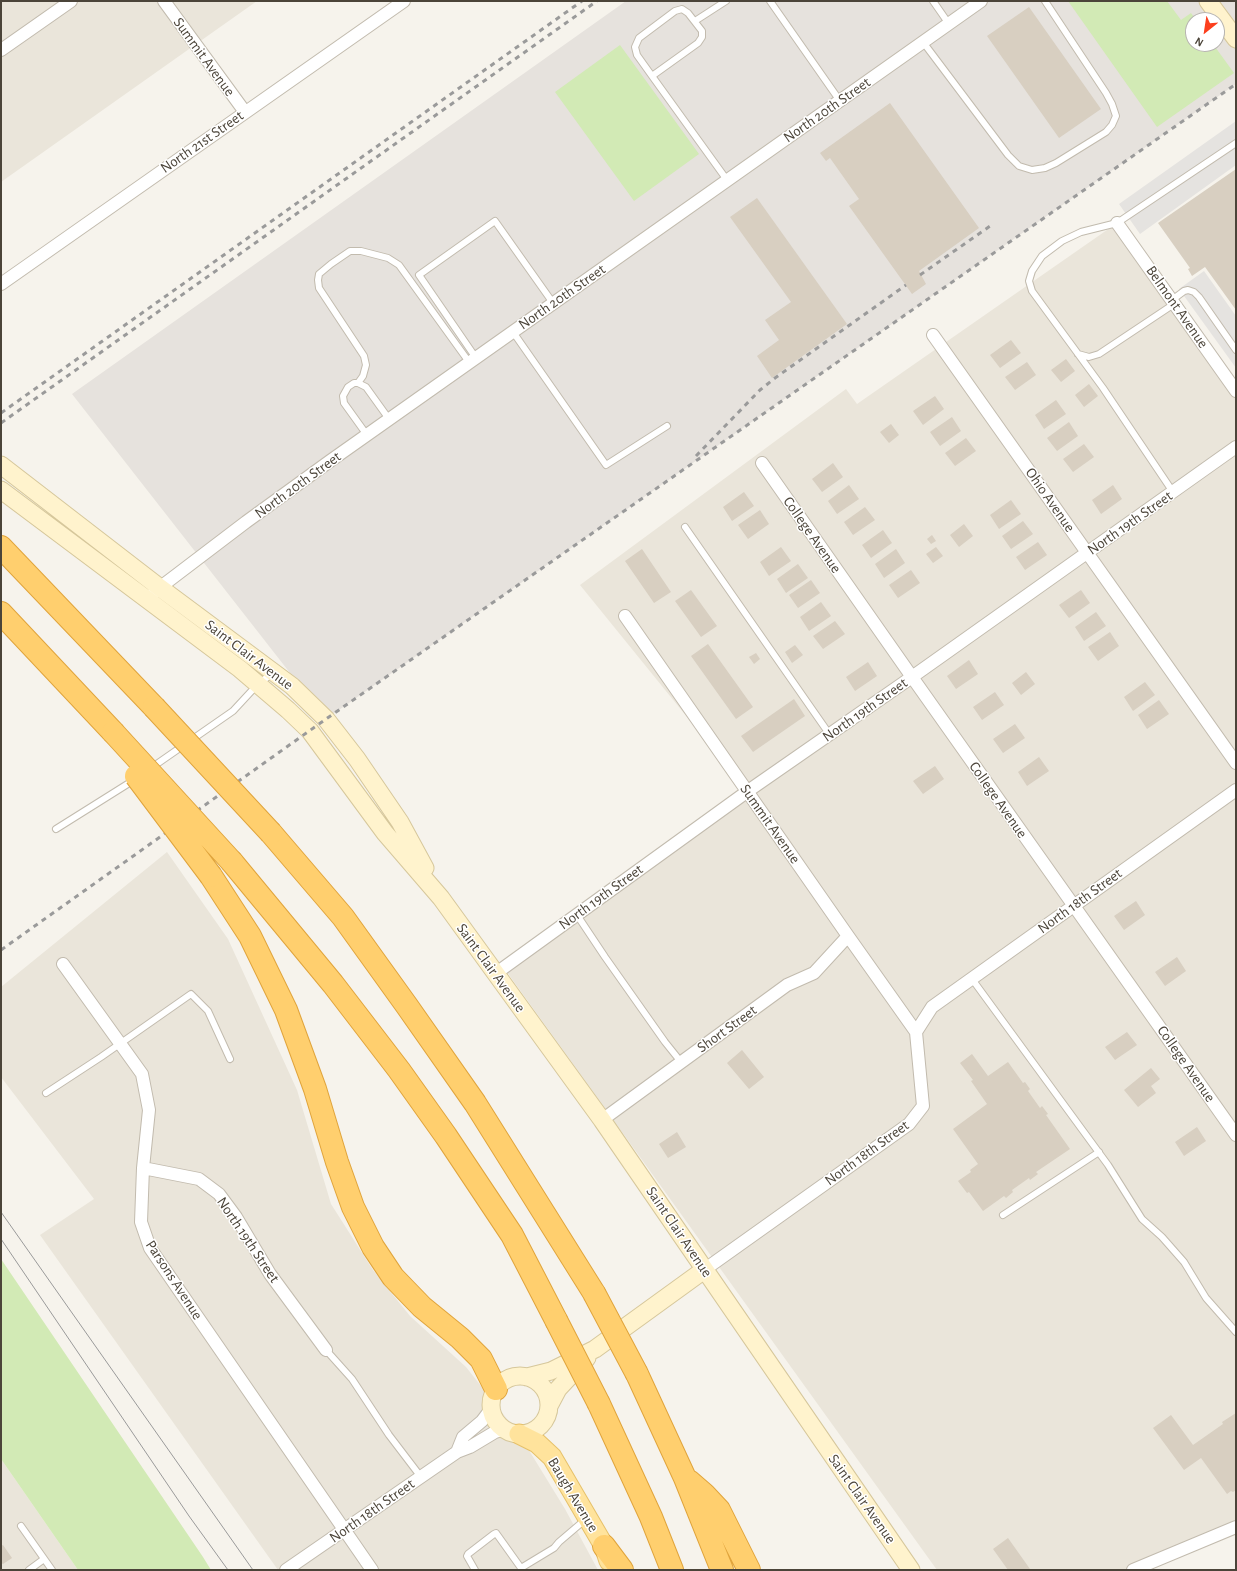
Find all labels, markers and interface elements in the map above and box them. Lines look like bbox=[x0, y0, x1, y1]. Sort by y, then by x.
north arrow bbox=[1185, 12, 1225, 52]
street label: Summit Avenue bbox=[169, 14, 239, 100]
text: N bbox=[1193, 35, 1205, 49]
street label: North 20th Street bbox=[780, 73, 874, 147]
street label: North 21st Street bbox=[157, 107, 247, 177]
street label: North 20th Street bbox=[515, 260, 609, 334]
street label: Belmont Avenue bbox=[1142, 262, 1212, 352]
street label: North 20th Street bbox=[251, 448, 345, 522]
street label: Ohio Avenue bbox=[1021, 464, 1079, 536]
street label: North 19th Street bbox=[1084, 487, 1176, 559]
street label: College Avenue bbox=[779, 493, 845, 577]
street label: Saint Clair Avenue bbox=[201, 616, 297, 694]
street label: North 19th Street bbox=[819, 674, 911, 746]
street label: College Avenue bbox=[965, 758, 1031, 842]
street label: Summit Avenue bbox=[736, 781, 804, 867]
street label: North 19th Street bbox=[555, 860, 647, 934]
street label: North 18th Street bbox=[1034, 864, 1126, 938]
street label: Saint Clair Avenue bbox=[453, 920, 529, 1016]
street label: Short Street bbox=[694, 1001, 760, 1057]
street label: College Avenue bbox=[1153, 1022, 1219, 1106]
street label: North 18th Street bbox=[821, 1116, 913, 1190]
street label: Saint Clair Avenue bbox=[642, 1183, 716, 1281]
street label: North 19th Street bbox=[213, 1194, 283, 1286]
street label: Parsons Avenue bbox=[142, 1237, 206, 1323]
street label: Saint Clair Avenue bbox=[824, 1451, 900, 1547]
street label: Baugh Avenue bbox=[544, 1454, 602, 1536]
street label: North 18th Street bbox=[326, 1475, 418, 1547]

